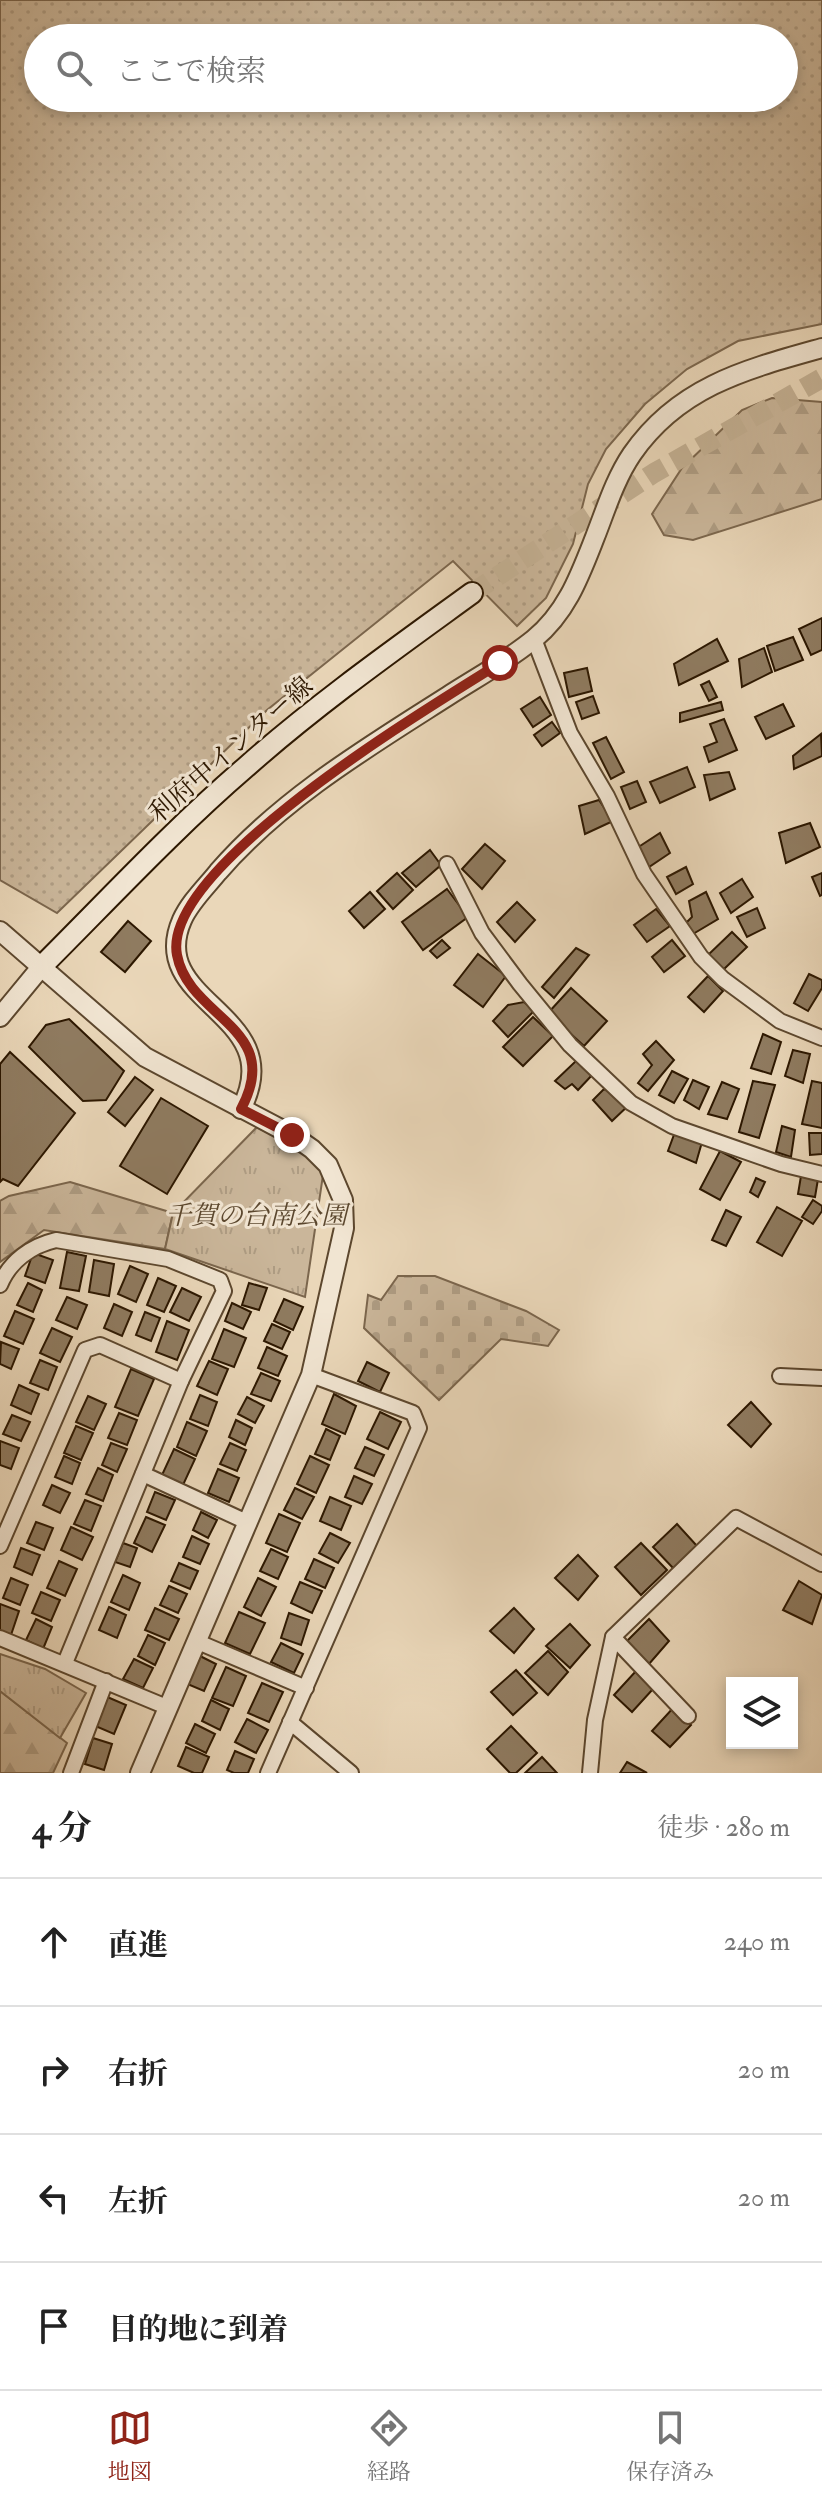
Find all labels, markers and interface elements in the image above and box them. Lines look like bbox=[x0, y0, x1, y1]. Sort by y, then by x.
search box bbox=[24, 24, 798, 112]
icon: search bbox=[52, 46, 96, 90]
text: ここで検索 bbox=[116, 53, 266, 90]
route start bbox=[482, 645, 518, 681]
street label: 利府中インター線 bbox=[142, 670, 320, 830]
route end bbox=[274, 1117, 310, 1153]
park label: 千賀の台南公園 bbox=[165, 1200, 351, 1232]
map controls bbox=[726, 1677, 798, 1749]
button: layers bbox=[726, 1677, 798, 1749]
text: 4 分 bbox=[32, 1807, 91, 1850]
text: 徒歩 · 280 m bbox=[658, 1812, 790, 1844]
icon: ahead bbox=[32, 1920, 76, 1964]
text: 240 m bbox=[724, 1926, 790, 1958]
text: 直進 bbox=[108, 1927, 168, 1964]
icon: right bbox=[32, 2048, 76, 2092]
text: 20 m bbox=[738, 2054, 790, 2086]
text: 右折 bbox=[108, 2055, 168, 2092]
icon: left bbox=[32, 2176, 76, 2220]
text: 20 m bbox=[738, 2182, 790, 2214]
text: 左折 bbox=[108, 2183, 168, 2220]
icon: arrive bbox=[32, 2304, 76, 2348]
text: 目的地に到着 bbox=[108, 2311, 288, 2348]
tab: 地図 bbox=[108, 2406, 152, 2486]
tab: 経路 bbox=[367, 2406, 411, 2486]
tab: 保存済み bbox=[626, 2406, 714, 2486]

